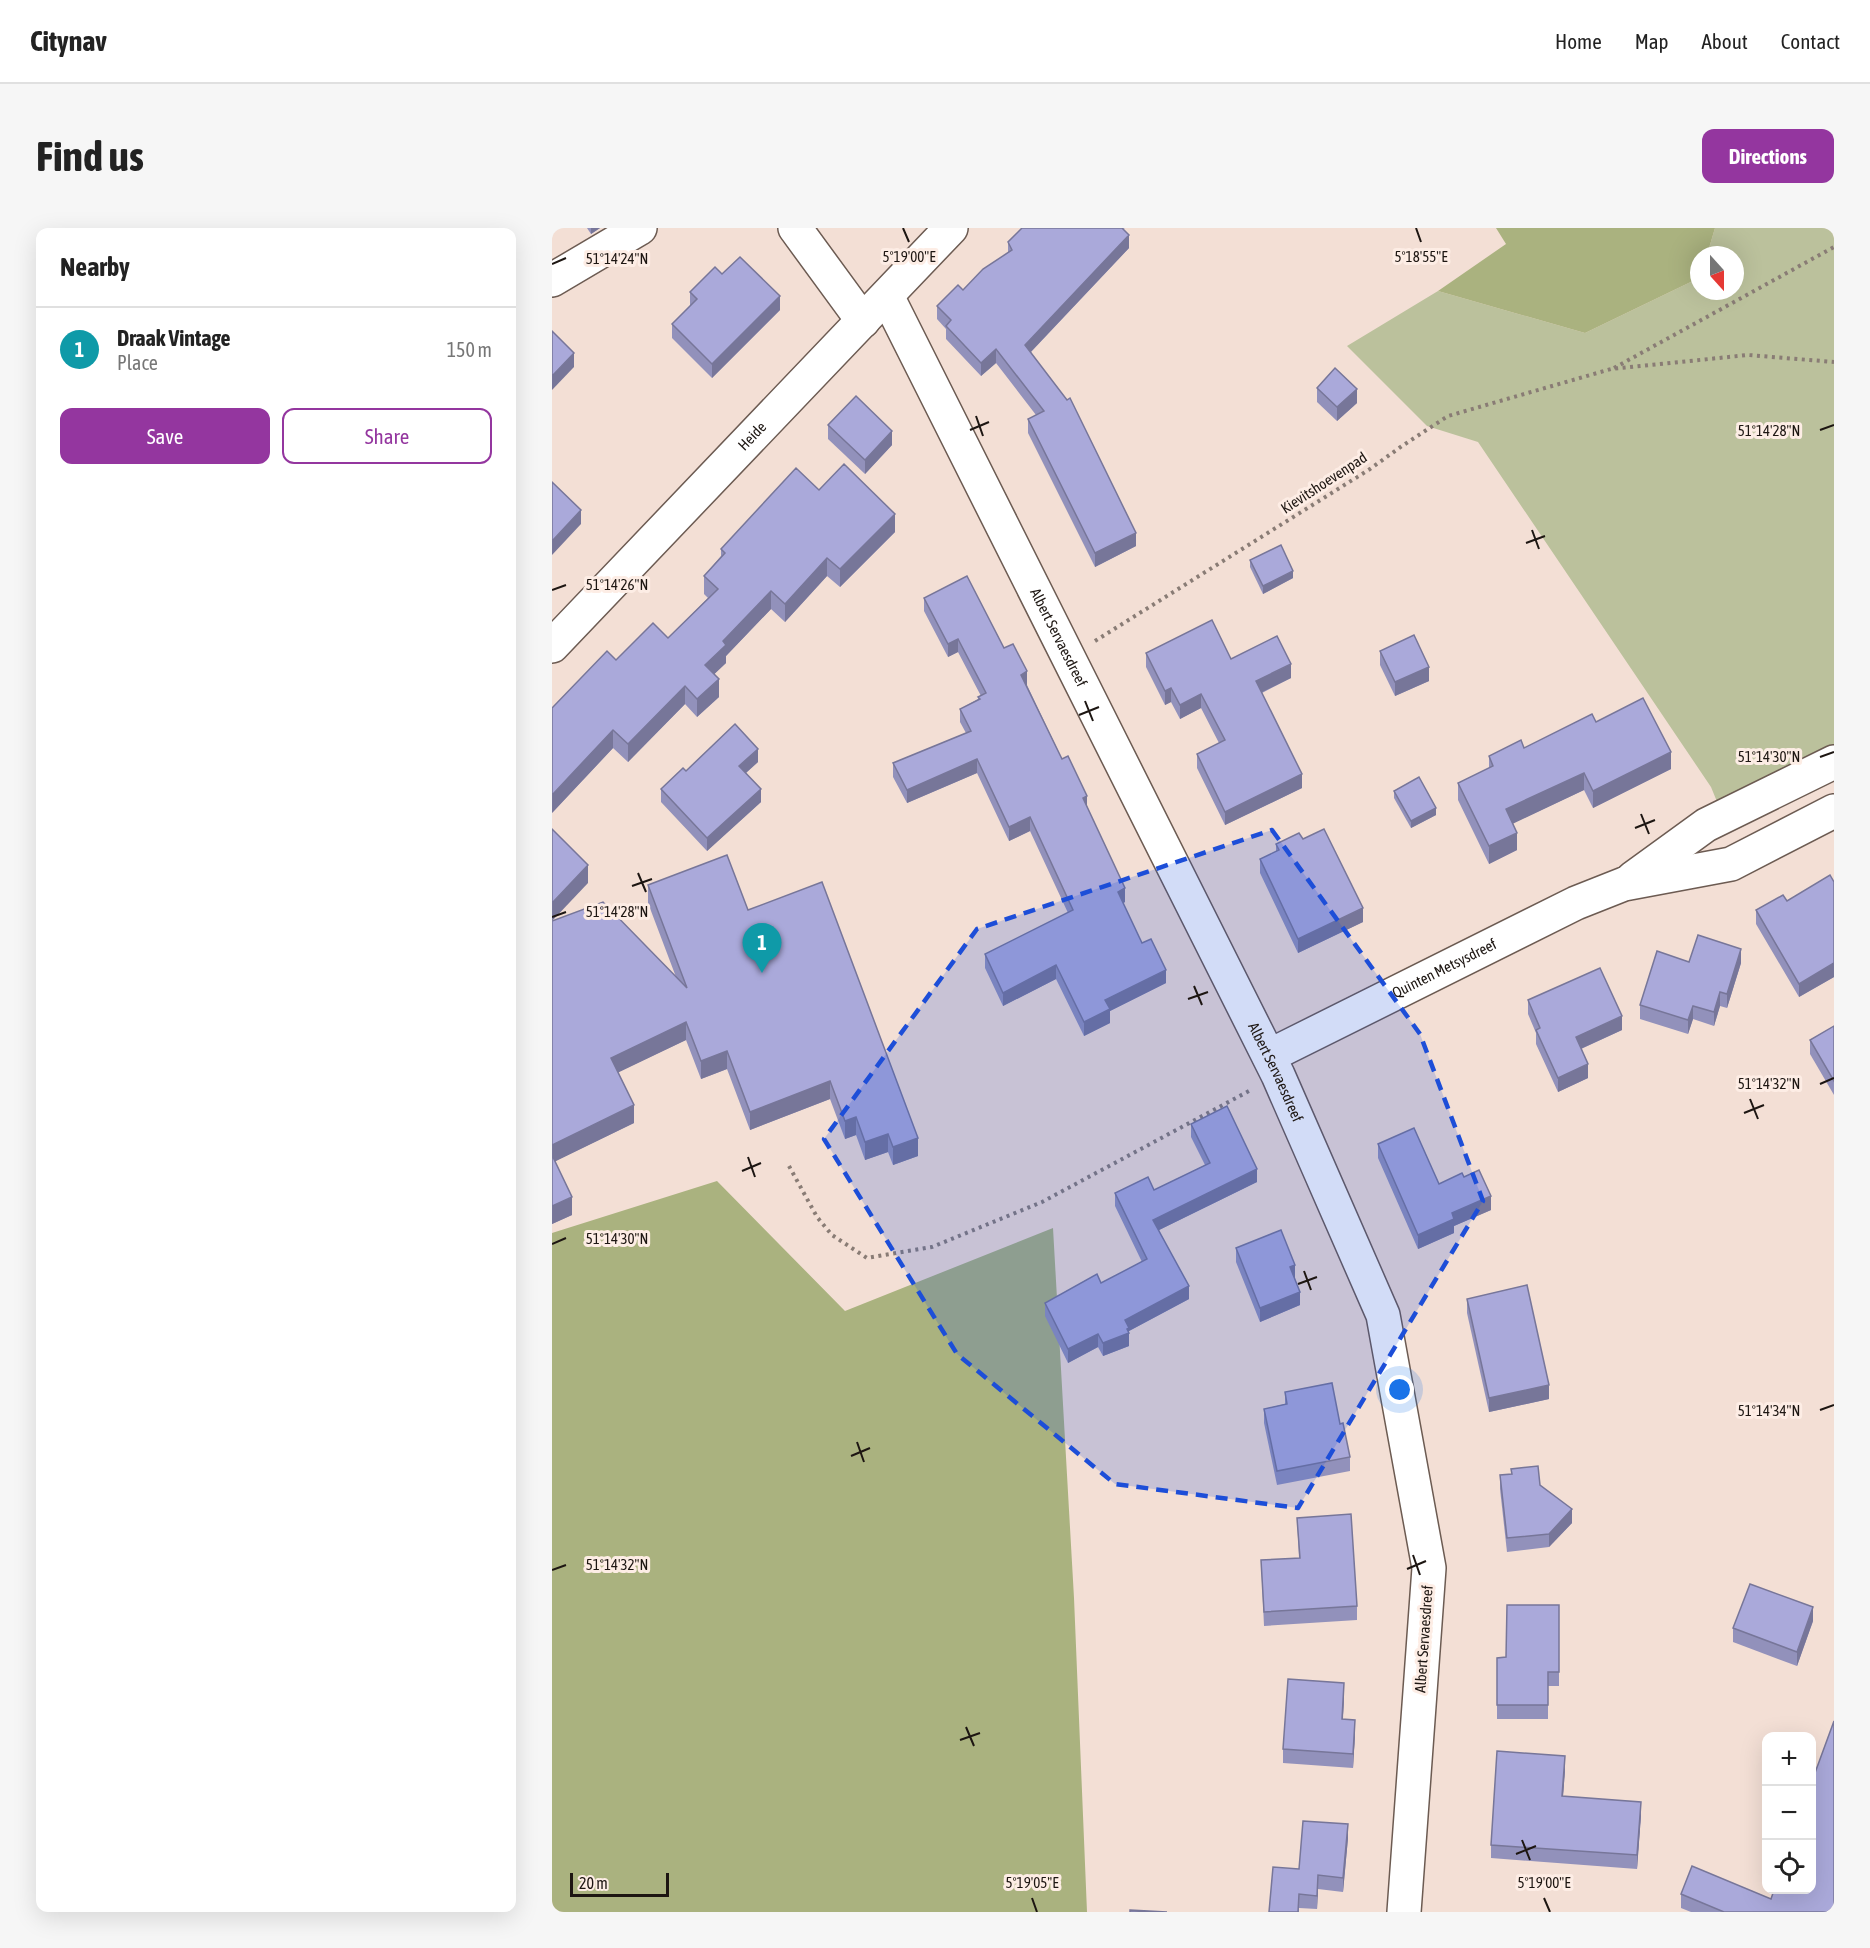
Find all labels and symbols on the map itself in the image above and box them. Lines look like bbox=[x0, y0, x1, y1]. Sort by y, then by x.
north arrow bbox=[1690, 246, 1744, 300]
text: 5°19'00"E bbox=[882, 248, 936, 265]
text: 5°18'55"E bbox=[1394, 248, 1448, 265]
text: 51°14'24"N bbox=[586, 250, 648, 267]
street label: Heide bbox=[734, 418, 770, 454]
text: 51°14'28"N bbox=[1738, 422, 1800, 439]
street label: Kievitshoevenpad bbox=[1278, 448, 1370, 517]
text: 51°14'26"N bbox=[586, 576, 648, 593]
street label: Albert Servaesdreef bbox=[1027, 585, 1091, 689]
text: 51°14'30"N bbox=[1738, 748, 1800, 765]
text: 51°14'28"N bbox=[586, 903, 648, 920]
pin: 1 bbox=[742, 924, 782, 973]
street label: Quinten Metsysdreef bbox=[1389, 935, 1499, 1001]
street label: Albert Servaesdreef bbox=[1245, 1020, 1306, 1124]
text: 51°14'32"N bbox=[1738, 1075, 1800, 1092]
text: 51°14'30"N bbox=[586, 1230, 648, 1247]
your location bbox=[1385, 1375, 1414, 1404]
text: 51°14'34"N bbox=[1738, 1402, 1800, 1419]
text: 51°14'32"N bbox=[586, 1556, 648, 1573]
street label: Albert Servaesdreef bbox=[1411, 1585, 1436, 1693]
scale bar bbox=[570, 1870, 669, 1898]
text: 5°19'05"E bbox=[1005, 1874, 1059, 1891]
text: 5°19'00"E bbox=[1517, 1874, 1571, 1891]

